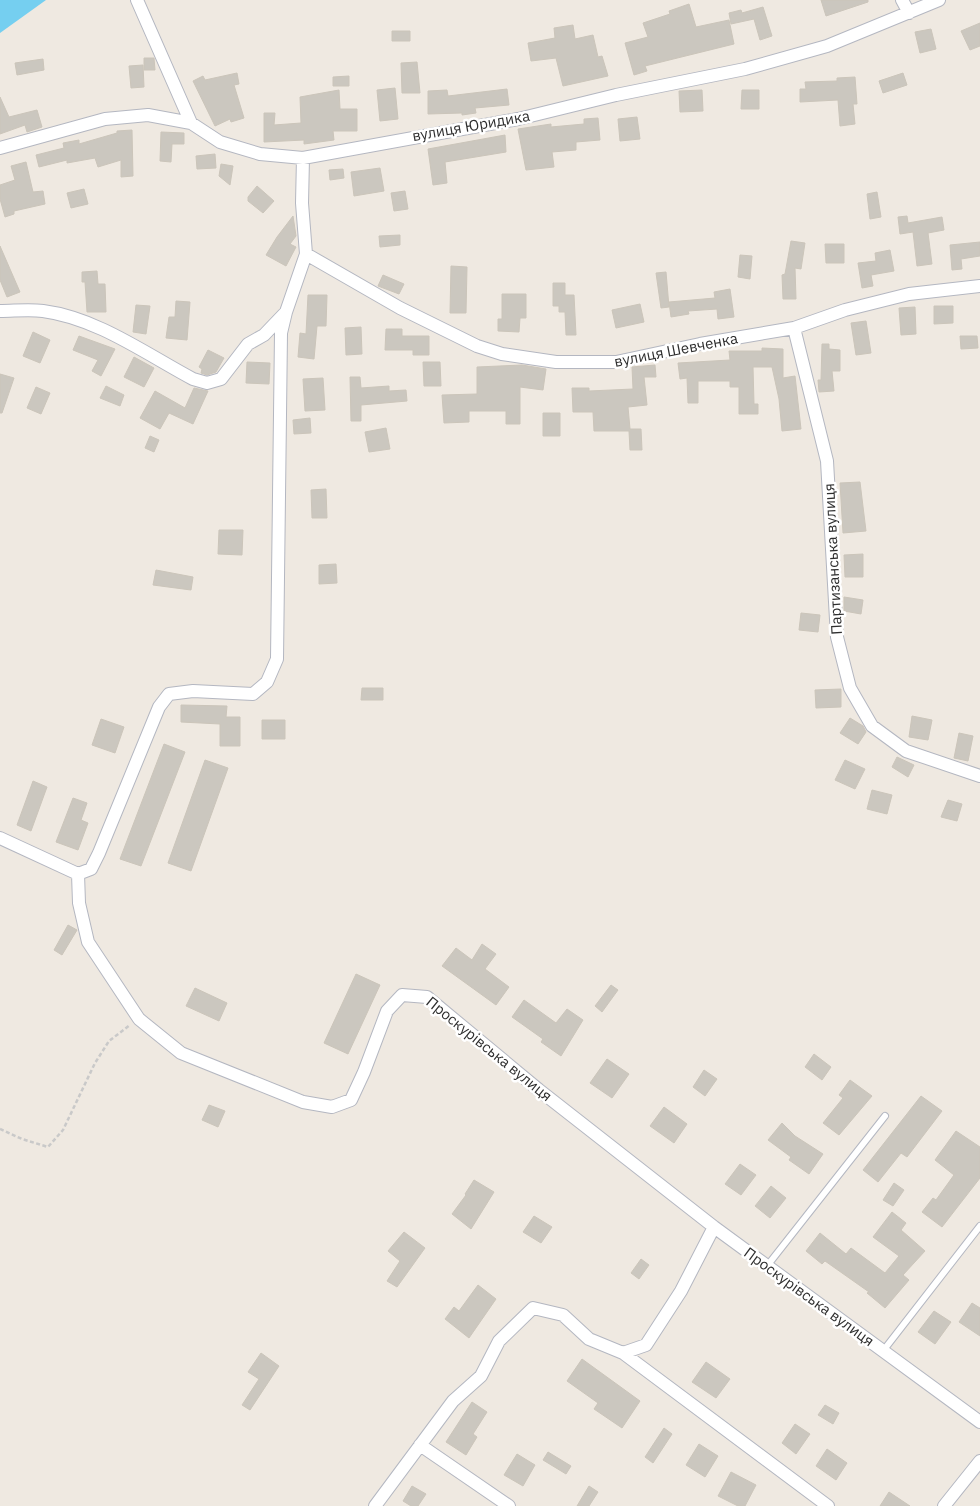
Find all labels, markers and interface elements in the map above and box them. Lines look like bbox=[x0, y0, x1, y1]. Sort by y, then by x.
street label: вулиця Юридика bbox=[411, 106, 531, 145]
street label: вулиця Шевченка bbox=[613, 328, 739, 371]
street label: Партизанська вулиця bbox=[819, 483, 846, 635]
street label: Проскурівська вулиця bbox=[423, 992, 556, 1105]
street label: Проскурівська вулиця bbox=[740, 1243, 878, 1350]

